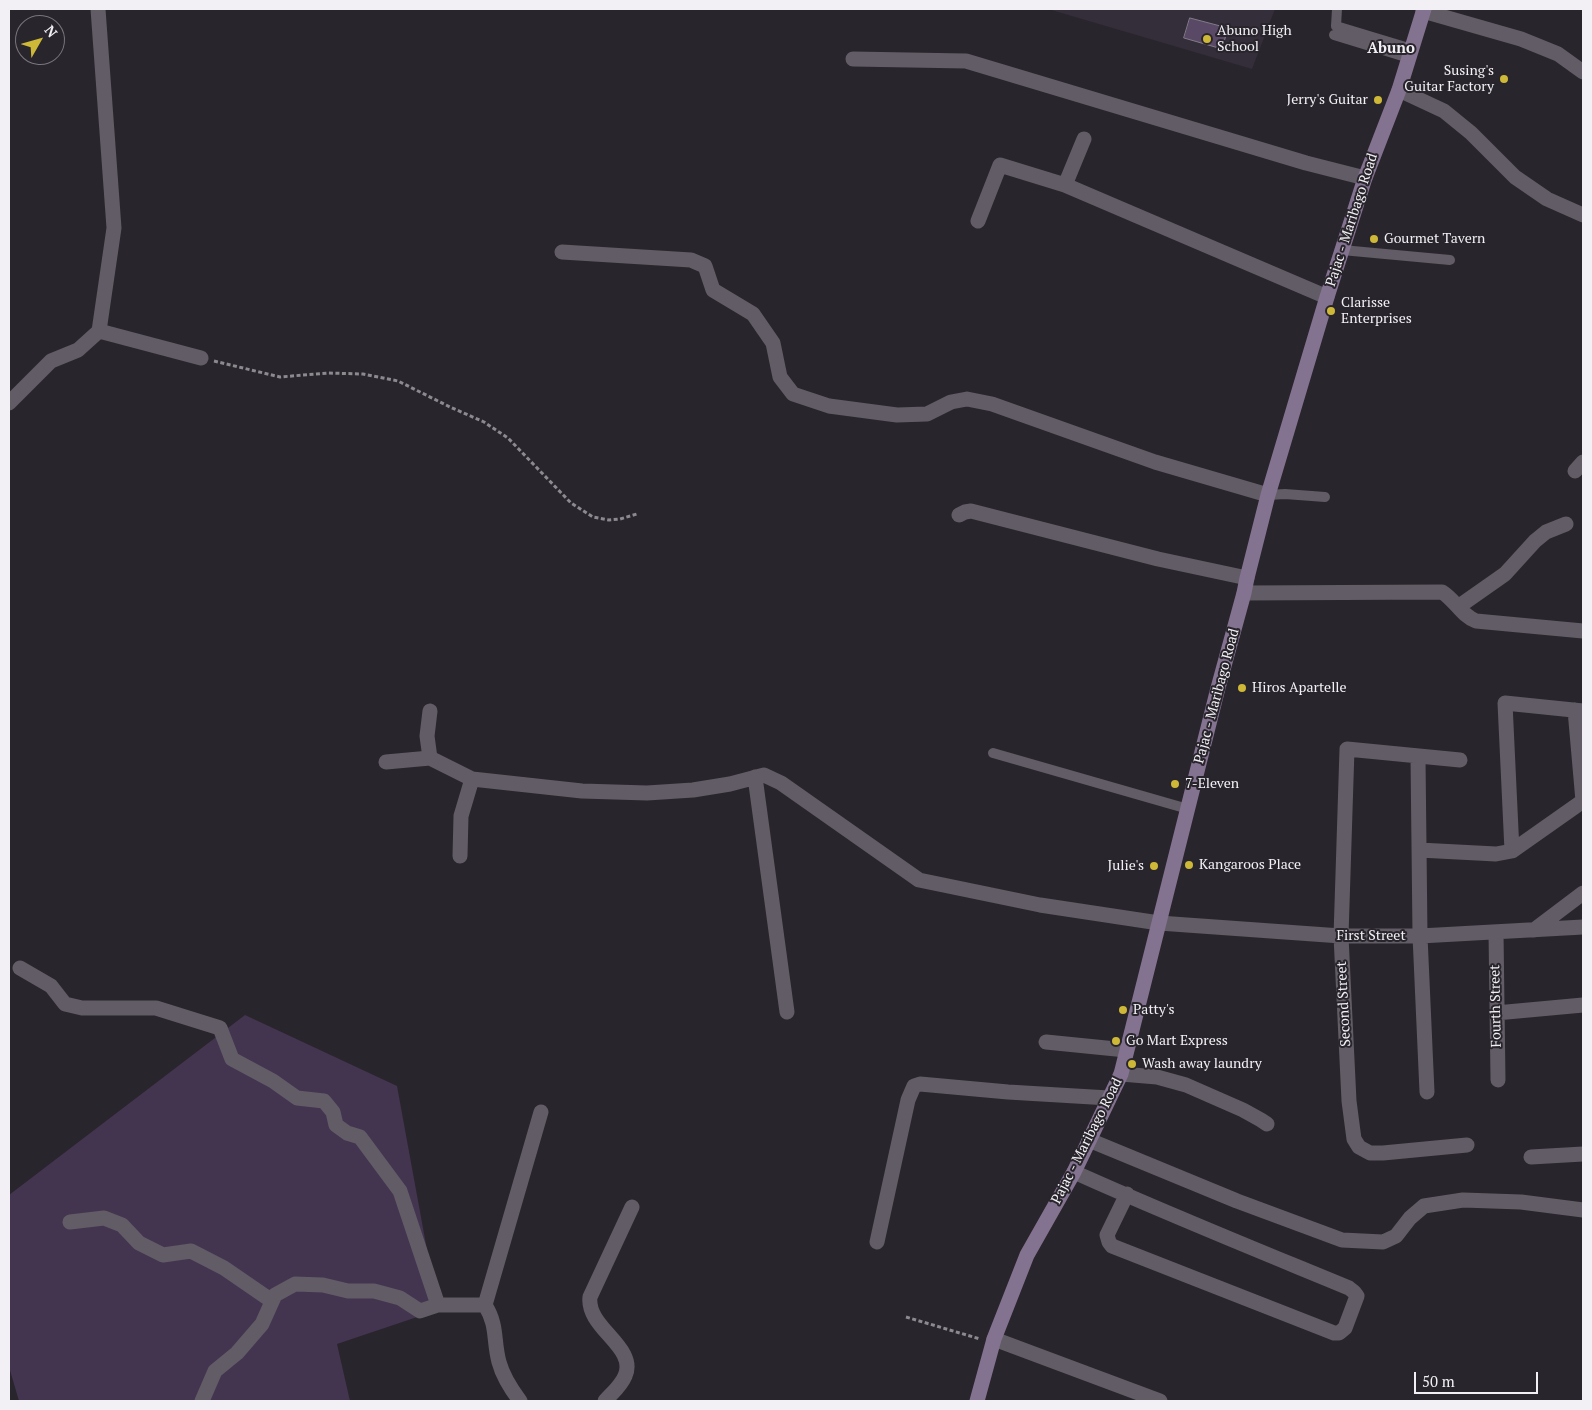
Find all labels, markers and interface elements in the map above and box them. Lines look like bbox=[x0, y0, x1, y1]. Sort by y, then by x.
north arrow bbox=[15, 15, 65, 65]
text: N bbox=[41, 21, 62, 41]
place label: Abuno High School bbox=[1217, 23, 1292, 56]
marker: Abuno High School bbox=[1201, 33, 1213, 45]
district label: Abuno bbox=[1367, 40, 1415, 58]
place label: Susing's Guitar Factory bbox=[1404, 63, 1494, 95]
marker: Susing's Guitar Factory bbox=[1498, 73, 1510, 85]
place label: Jerry's Guitar bbox=[1286, 92, 1368, 108]
marker: Jerry's Guitar bbox=[1372, 94, 1384, 106]
street label: Pajac - Maribago Road bbox=[1323, 151, 1381, 289]
place label: Gourmet Tavern bbox=[1384, 231, 1485, 247]
marker: Gourmet Tavern bbox=[1368, 233, 1380, 245]
place label: Clarisse Enterprises bbox=[1341, 295, 1412, 328]
marker: Clarisse Enterprises bbox=[1325, 305, 1337, 317]
street label: Pajac - Maribago Road bbox=[1191, 627, 1243, 765]
place label: Hiros Apartelle bbox=[1252, 680, 1347, 696]
marker: Hiros Apartelle bbox=[1236, 682, 1248, 694]
place label: 7-Eleven bbox=[1185, 776, 1239, 792]
marker: 7-Eleven bbox=[1169, 778, 1181, 790]
place label: Kangaroos Place bbox=[1199, 857, 1301, 873]
place label: Julie's bbox=[1108, 858, 1144, 874]
marker: Kangaroos Place bbox=[1183, 859, 1195, 871]
marker: Julie's bbox=[1148, 860, 1160, 872]
street label: First Street bbox=[1336, 928, 1406, 944]
street label: Second Street bbox=[1333, 961, 1355, 1047]
street label: Fourth Street bbox=[1487, 964, 1505, 1048]
place label: Patty's bbox=[1133, 1002, 1175, 1018]
marker: Patty's bbox=[1117, 1004, 1129, 1016]
place label: Go Mart Express bbox=[1126, 1033, 1228, 1049]
marker: Go Mart Express bbox=[1110, 1035, 1122, 1047]
place label: Wash away laundry bbox=[1142, 1056, 1262, 1072]
marker: Wash away laundry bbox=[1126, 1058, 1138, 1070]
street label: Pajac - Maribago Road bbox=[1048, 1075, 1126, 1207]
scale bar bbox=[1417, 1362, 1541, 1394]
text: 50 m bbox=[1422, 1371, 1455, 1391]

